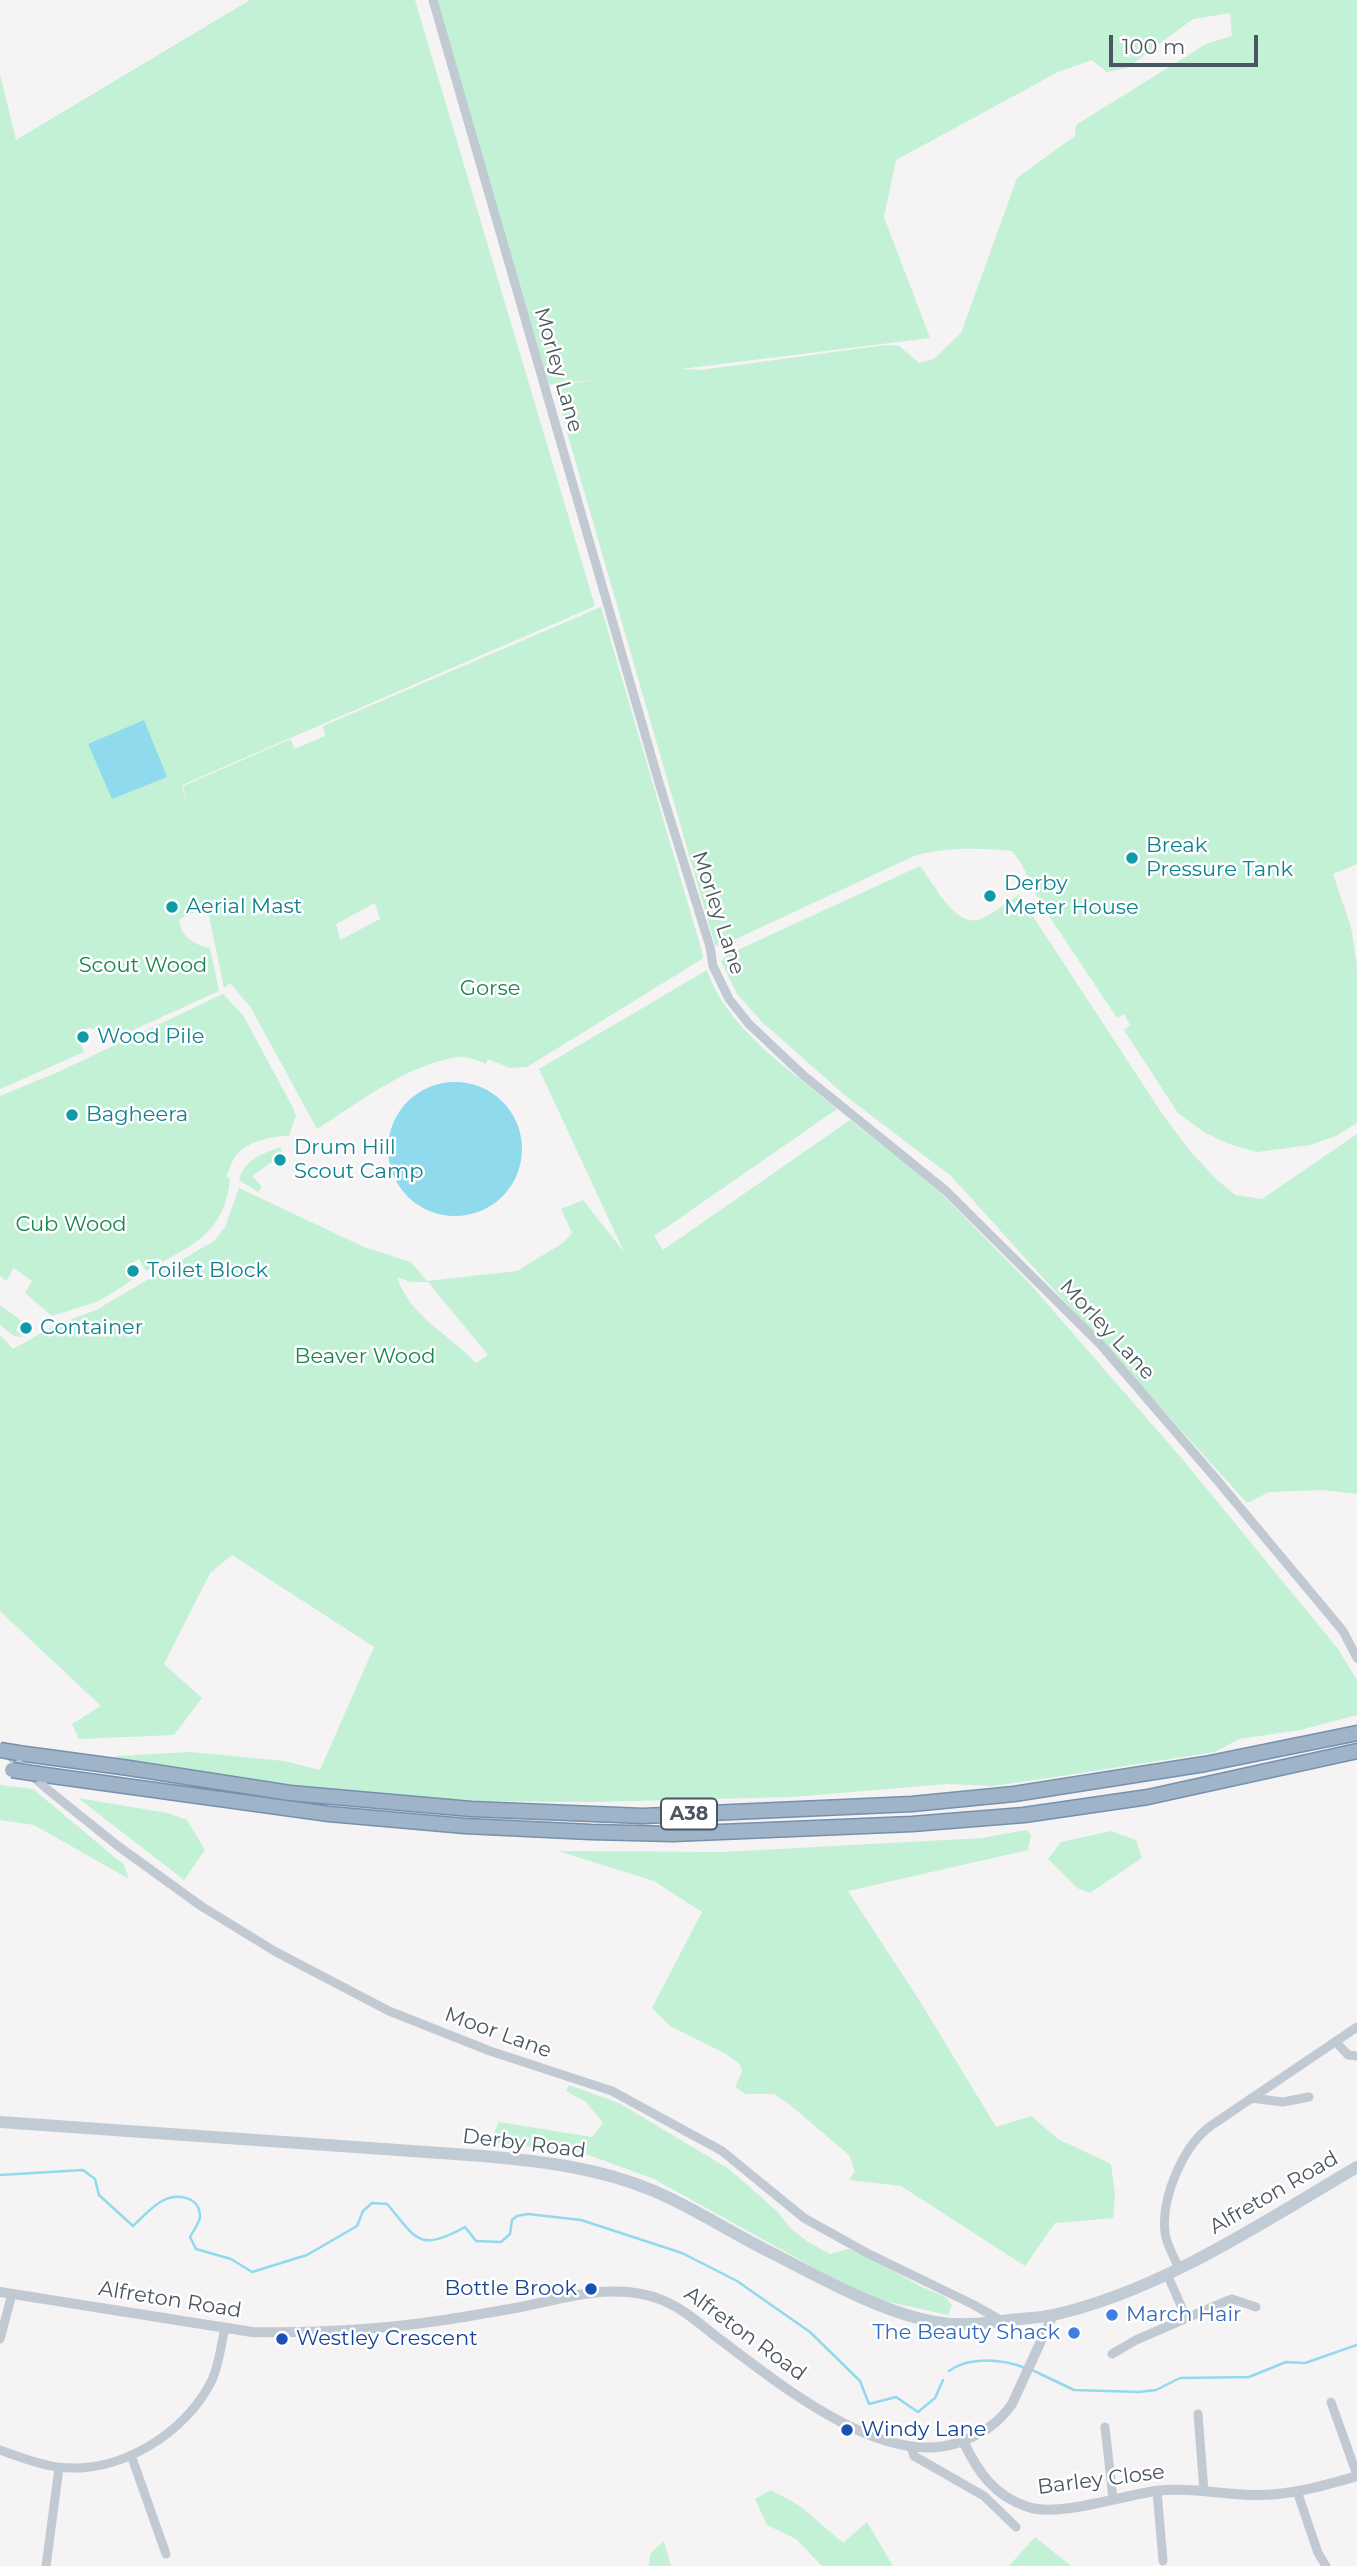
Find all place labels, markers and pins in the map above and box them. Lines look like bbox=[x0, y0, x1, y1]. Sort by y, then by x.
place label: Break Pressure Tank bbox=[1146, 833, 1293, 883]
marker: Break Pressure Tank bbox=[1124, 850, 1140, 866]
place label: Derby Meter House bbox=[1004, 871, 1139, 921]
marker: Derby Meter House bbox=[982, 888, 998, 904]
place label: Aerial Mast bbox=[186, 894, 302, 920]
marker: Aerial Mast bbox=[164, 899, 180, 915]
place label: Wood Pile bbox=[97, 1024, 204, 1050]
marker: Wood Pile bbox=[75, 1029, 91, 1045]
place label: Bagheera bbox=[86, 1102, 188, 1128]
marker: Bagheera bbox=[64, 1107, 80, 1123]
place label: Drum Hill Scout Camp bbox=[294, 1135, 423, 1185]
marker: Drum Hill Scout Camp bbox=[272, 1152, 288, 1168]
place label: Toilet Block bbox=[147, 1258, 268, 1284]
marker: Toilet Block bbox=[125, 1263, 141, 1279]
place label: Container bbox=[40, 1315, 143, 1341]
marker: Container bbox=[18, 1320, 34, 1336]
place label: Bottle Brook bbox=[445, 2276, 577, 2302]
marker: Bottle Brook bbox=[583, 2281, 599, 2297]
place label: March Hair bbox=[1126, 2302, 1241, 2328]
marker: March Hair bbox=[1104, 2307, 1120, 2323]
place label: The Beauty Shack bbox=[872, 2320, 1060, 2346]
marker: The Beauty Shack bbox=[1066, 2325, 1082, 2341]
place label: Westley Crescent bbox=[296, 2326, 478, 2352]
marker: Westley Crescent bbox=[274, 2331, 290, 2347]
place label: Windy Lane bbox=[861, 2417, 986, 2443]
marker: Windy Lane bbox=[839, 2422, 855, 2438]

